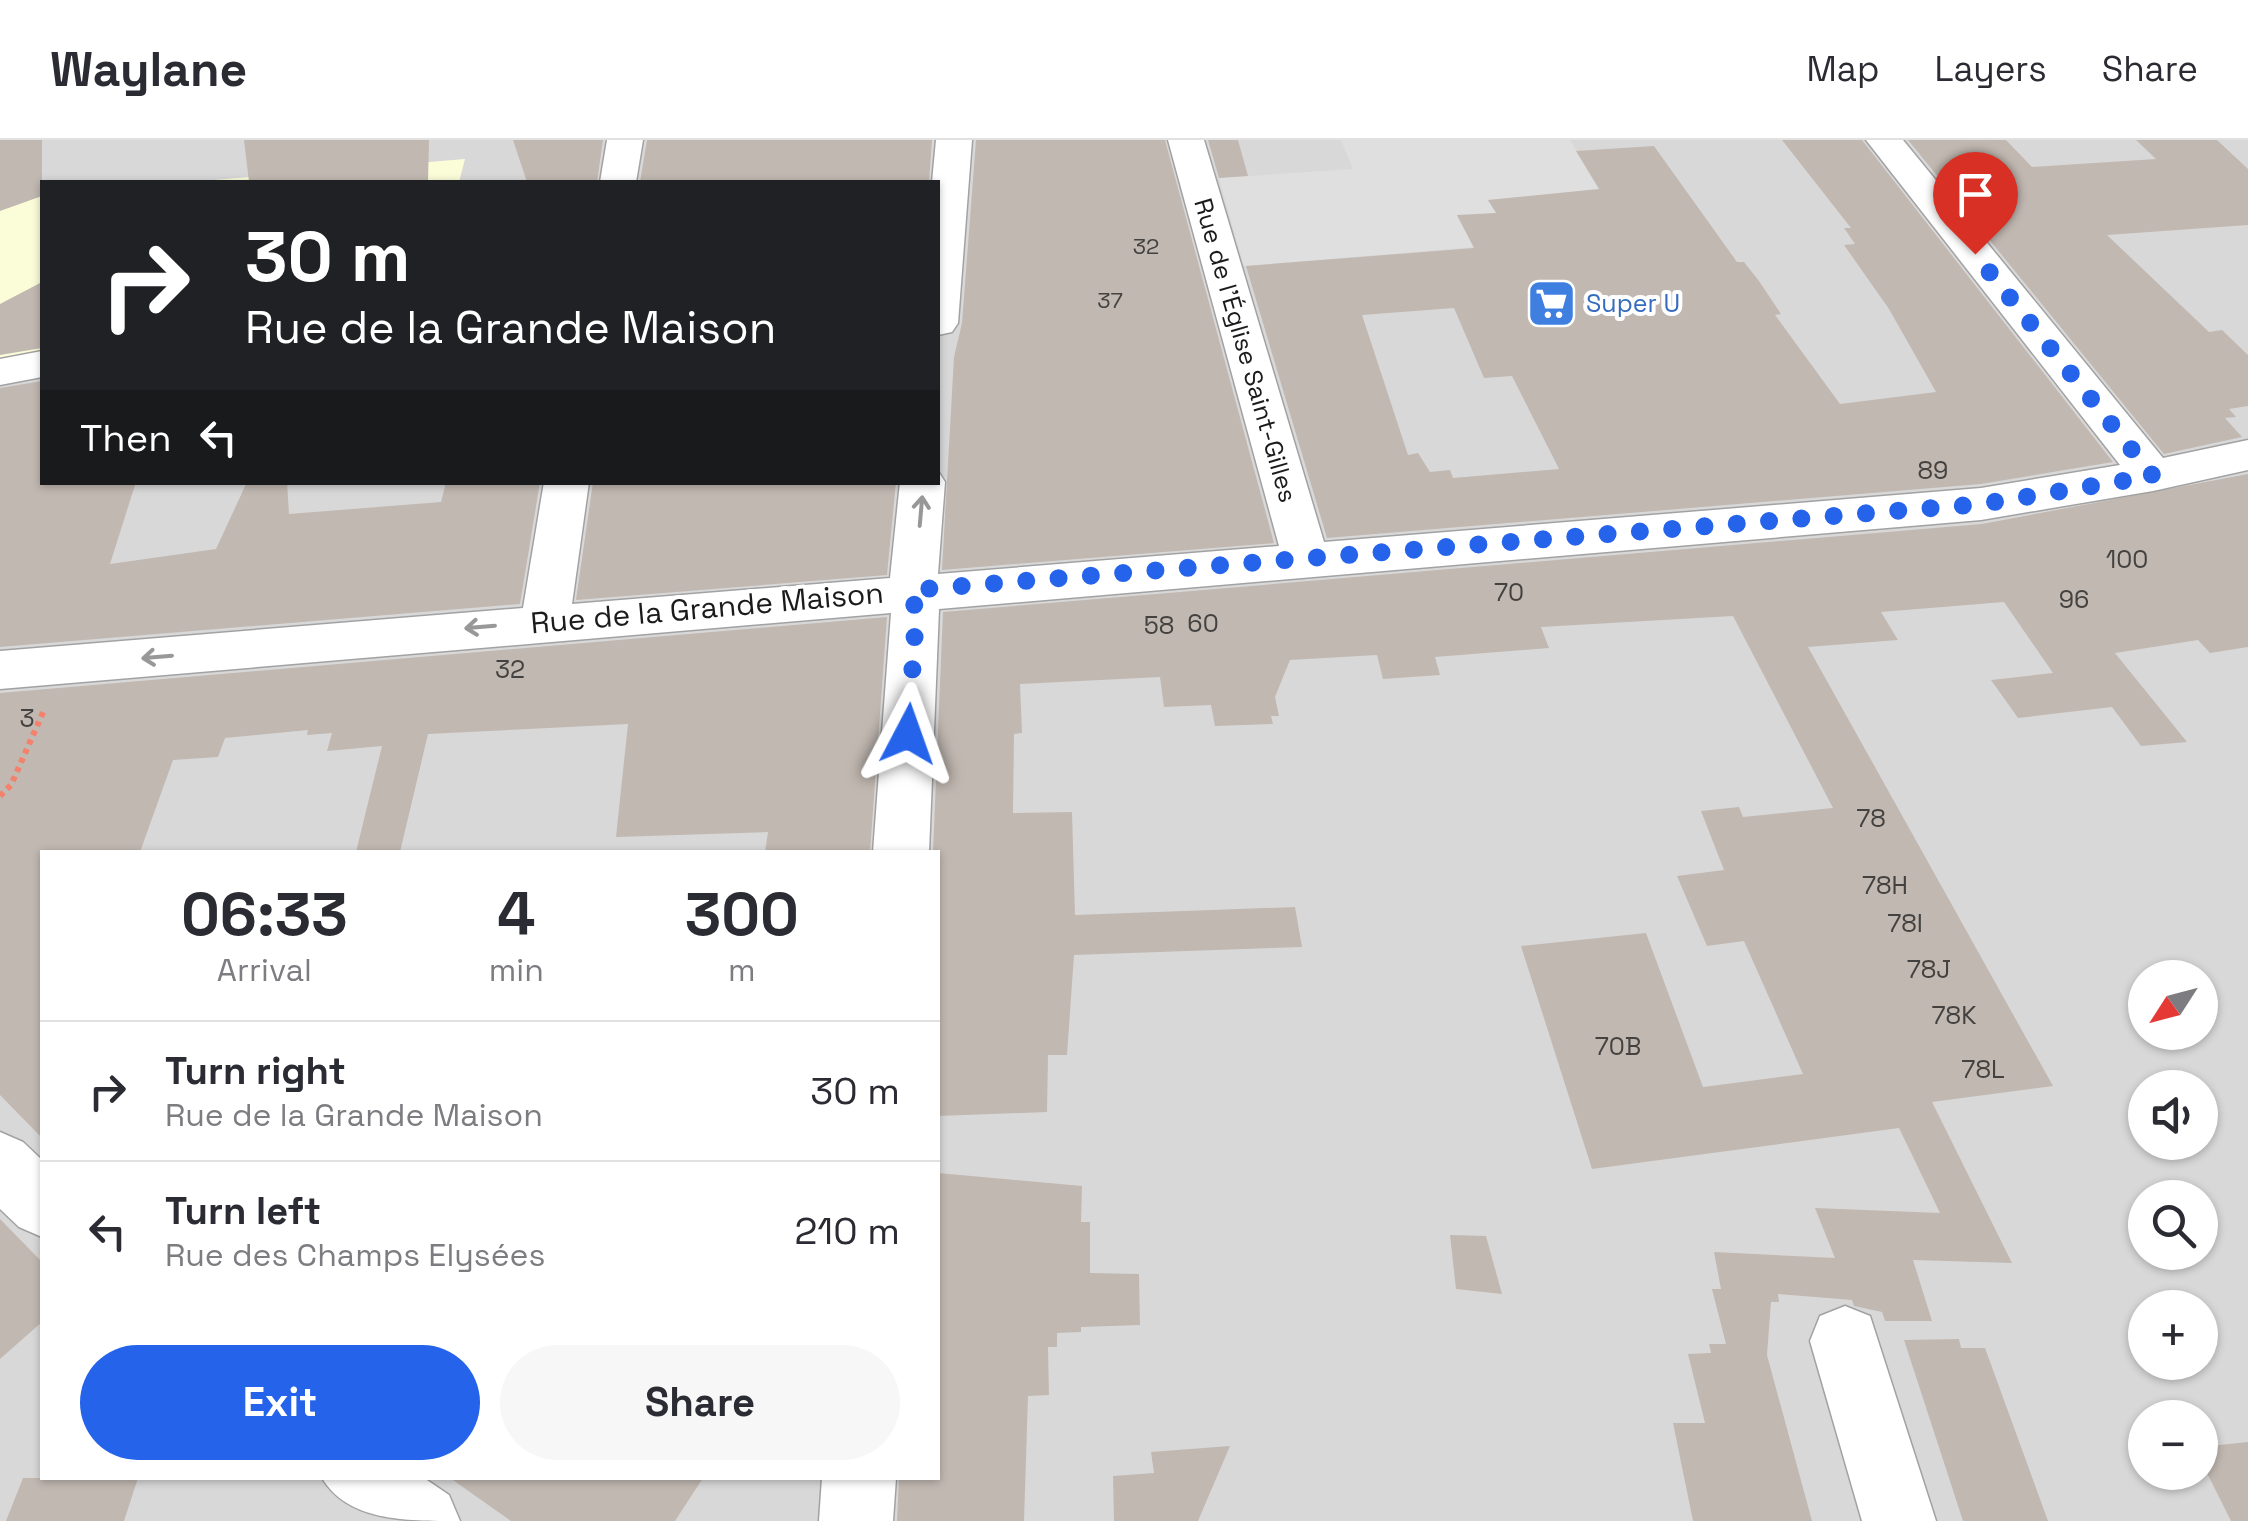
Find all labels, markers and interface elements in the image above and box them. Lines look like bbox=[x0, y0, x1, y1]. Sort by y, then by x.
text: Waylane bbox=[50, 39, 247, 100]
text: Map bbox=[1806, 47, 1879, 91]
text: Layers bbox=[1934, 47, 2047, 91]
text: Share bbox=[2102, 47, 2198, 91]
pin bbox=[1933, 152, 2018, 255]
icon: arrive bbox=[1948, 167, 2003, 222]
street label: Rue de l'Église Saint-Gilles bbox=[1187, 194, 1305, 506]
text: 30 m bbox=[245, 212, 410, 301]
icon: right bbox=[80, 220, 210, 350]
house number: 32 bbox=[1133, 232, 1159, 260]
supermarket icon: Super U bbox=[1525, 277, 1577, 329]
house number: 37 bbox=[1097, 286, 1123, 314]
place label: Super U bbox=[1586, 287, 1680, 319]
text: Rue de la Grande Maison bbox=[245, 299, 776, 356]
icon: left bbox=[191, 410, 246, 465]
text: Then bbox=[80, 414, 171, 462]
house number: 89 bbox=[1918, 454, 1948, 486]
one-way arrow bbox=[911, 496, 930, 528]
house number: 100 bbox=[2106, 543, 2148, 575]
street label: Rue de la Grande Maison bbox=[529, 573, 885, 642]
house number: 70 bbox=[1494, 576, 1524, 608]
house number: 96 bbox=[2059, 583, 2089, 615]
house number: 60 bbox=[1187, 607, 1219, 639]
house number: 58 bbox=[1144, 609, 1174, 641]
one-way arrow bbox=[465, 618, 497, 637]
one-way arrow bbox=[141, 647, 173, 666]
house number: 32 bbox=[495, 653, 525, 685]
position arrow bbox=[856, 682, 960, 786]
house number: 3 bbox=[19, 702, 35, 734]
house number: 78 bbox=[1856, 802, 1886, 834]
house number: 78H bbox=[1862, 869, 1908, 901]
text: 06:33 bbox=[181, 876, 348, 953]
text: 4 bbox=[497, 876, 535, 953]
text: 300 bbox=[685, 876, 799, 953]
house number: 78I bbox=[1887, 907, 1923, 939]
text: Arrival bbox=[217, 950, 312, 990]
text: min bbox=[489, 950, 544, 990]
text: m bbox=[728, 950, 756, 990]
house number: 78J bbox=[1907, 953, 1951, 985]
north arrow bbox=[2128, 960, 2218, 1050]
map controls bbox=[2128, 960, 2218, 1490]
house number: 78K bbox=[1932, 999, 1976, 1031]
house number: 70B bbox=[1595, 1030, 1641, 1062]
text: Turn right bbox=[165, 1047, 346, 1095]
house number: 78L bbox=[1961, 1053, 2005, 1085]
icon: right bbox=[80, 1064, 135, 1119]
text: 30 m bbox=[810, 1067, 900, 1115]
button: sound bbox=[2128, 1070, 2218, 1160]
text: Rue de la Grande Maison bbox=[165, 1095, 543, 1135]
button: search bbox=[2128, 1180, 2218, 1270]
text: Turn left bbox=[165, 1187, 321, 1235]
icon: left bbox=[80, 1204, 135, 1259]
text: 210 m bbox=[794, 1207, 900, 1255]
text: Rue des Champs Elysées bbox=[165, 1235, 545, 1275]
button: + bbox=[2128, 1290, 2218, 1380]
button: Exit bbox=[80, 1345, 480, 1460]
button: Share bbox=[500, 1345, 900, 1460]
button: − bbox=[2128, 1400, 2218, 1490]

